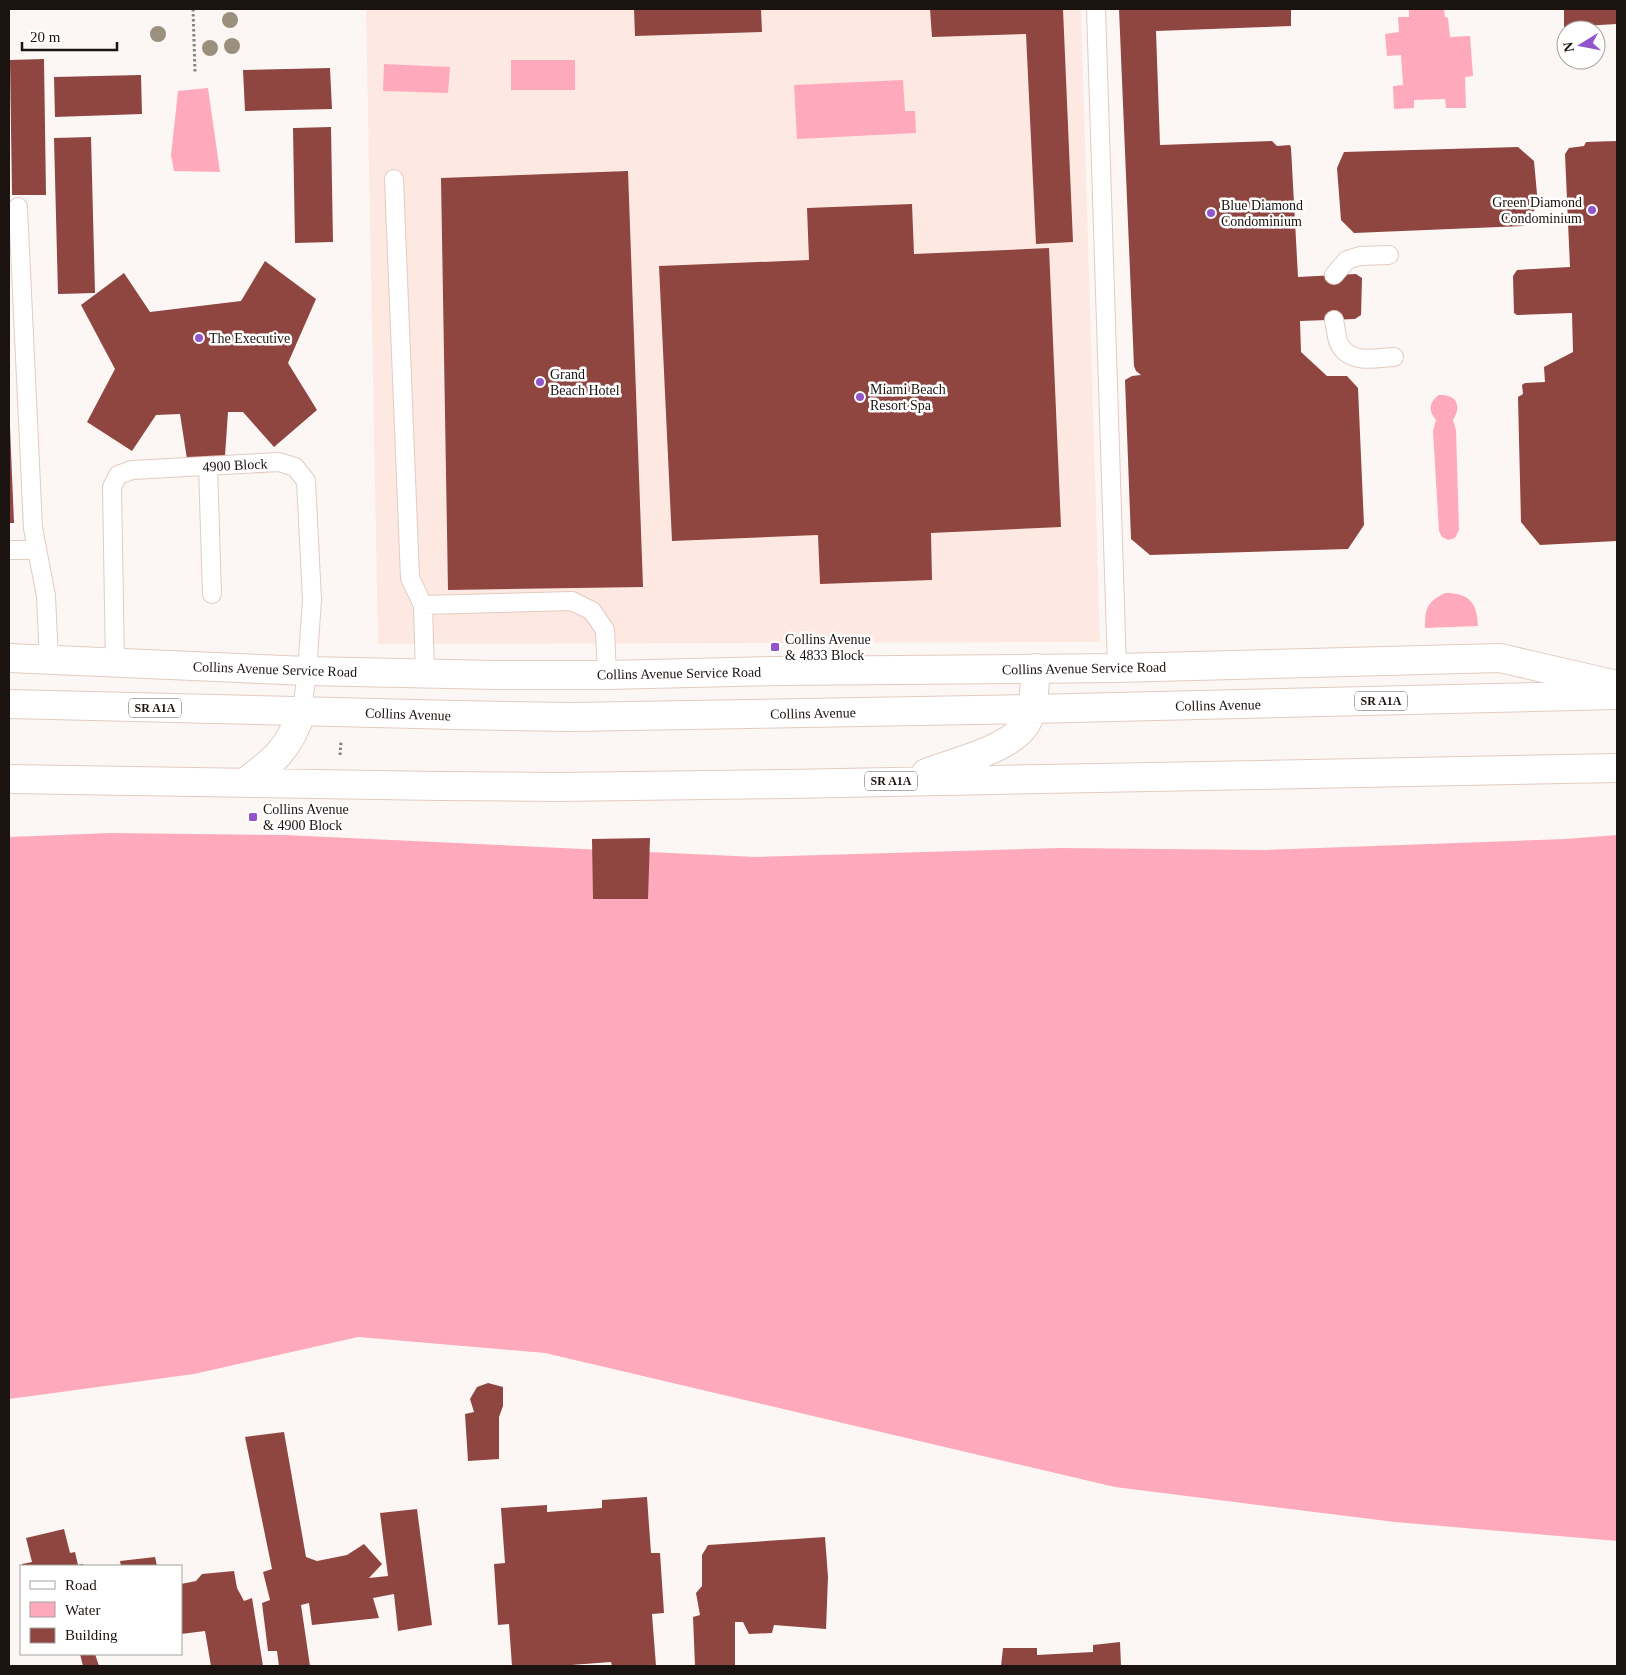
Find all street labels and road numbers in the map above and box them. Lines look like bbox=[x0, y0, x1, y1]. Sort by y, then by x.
street label: 4900 Block bbox=[202, 456, 268, 475]
street label: Collins Avenue Service Road bbox=[193, 659, 357, 680]
street label: Collins Avenue Service Road bbox=[1002, 660, 1166, 677]
street label: Collins Avenue Service Road bbox=[597, 665, 761, 682]
road number: SR A1A bbox=[1355, 691, 1407, 710]
street label: Collins Avenue bbox=[1175, 697, 1261, 714]
road number: SR A1A bbox=[129, 698, 181, 718]
street label: Collins Avenue bbox=[770, 705, 856, 722]
street label: Collins Avenue bbox=[365, 706, 451, 723]
road number: SR A1A bbox=[865, 771, 917, 790]

